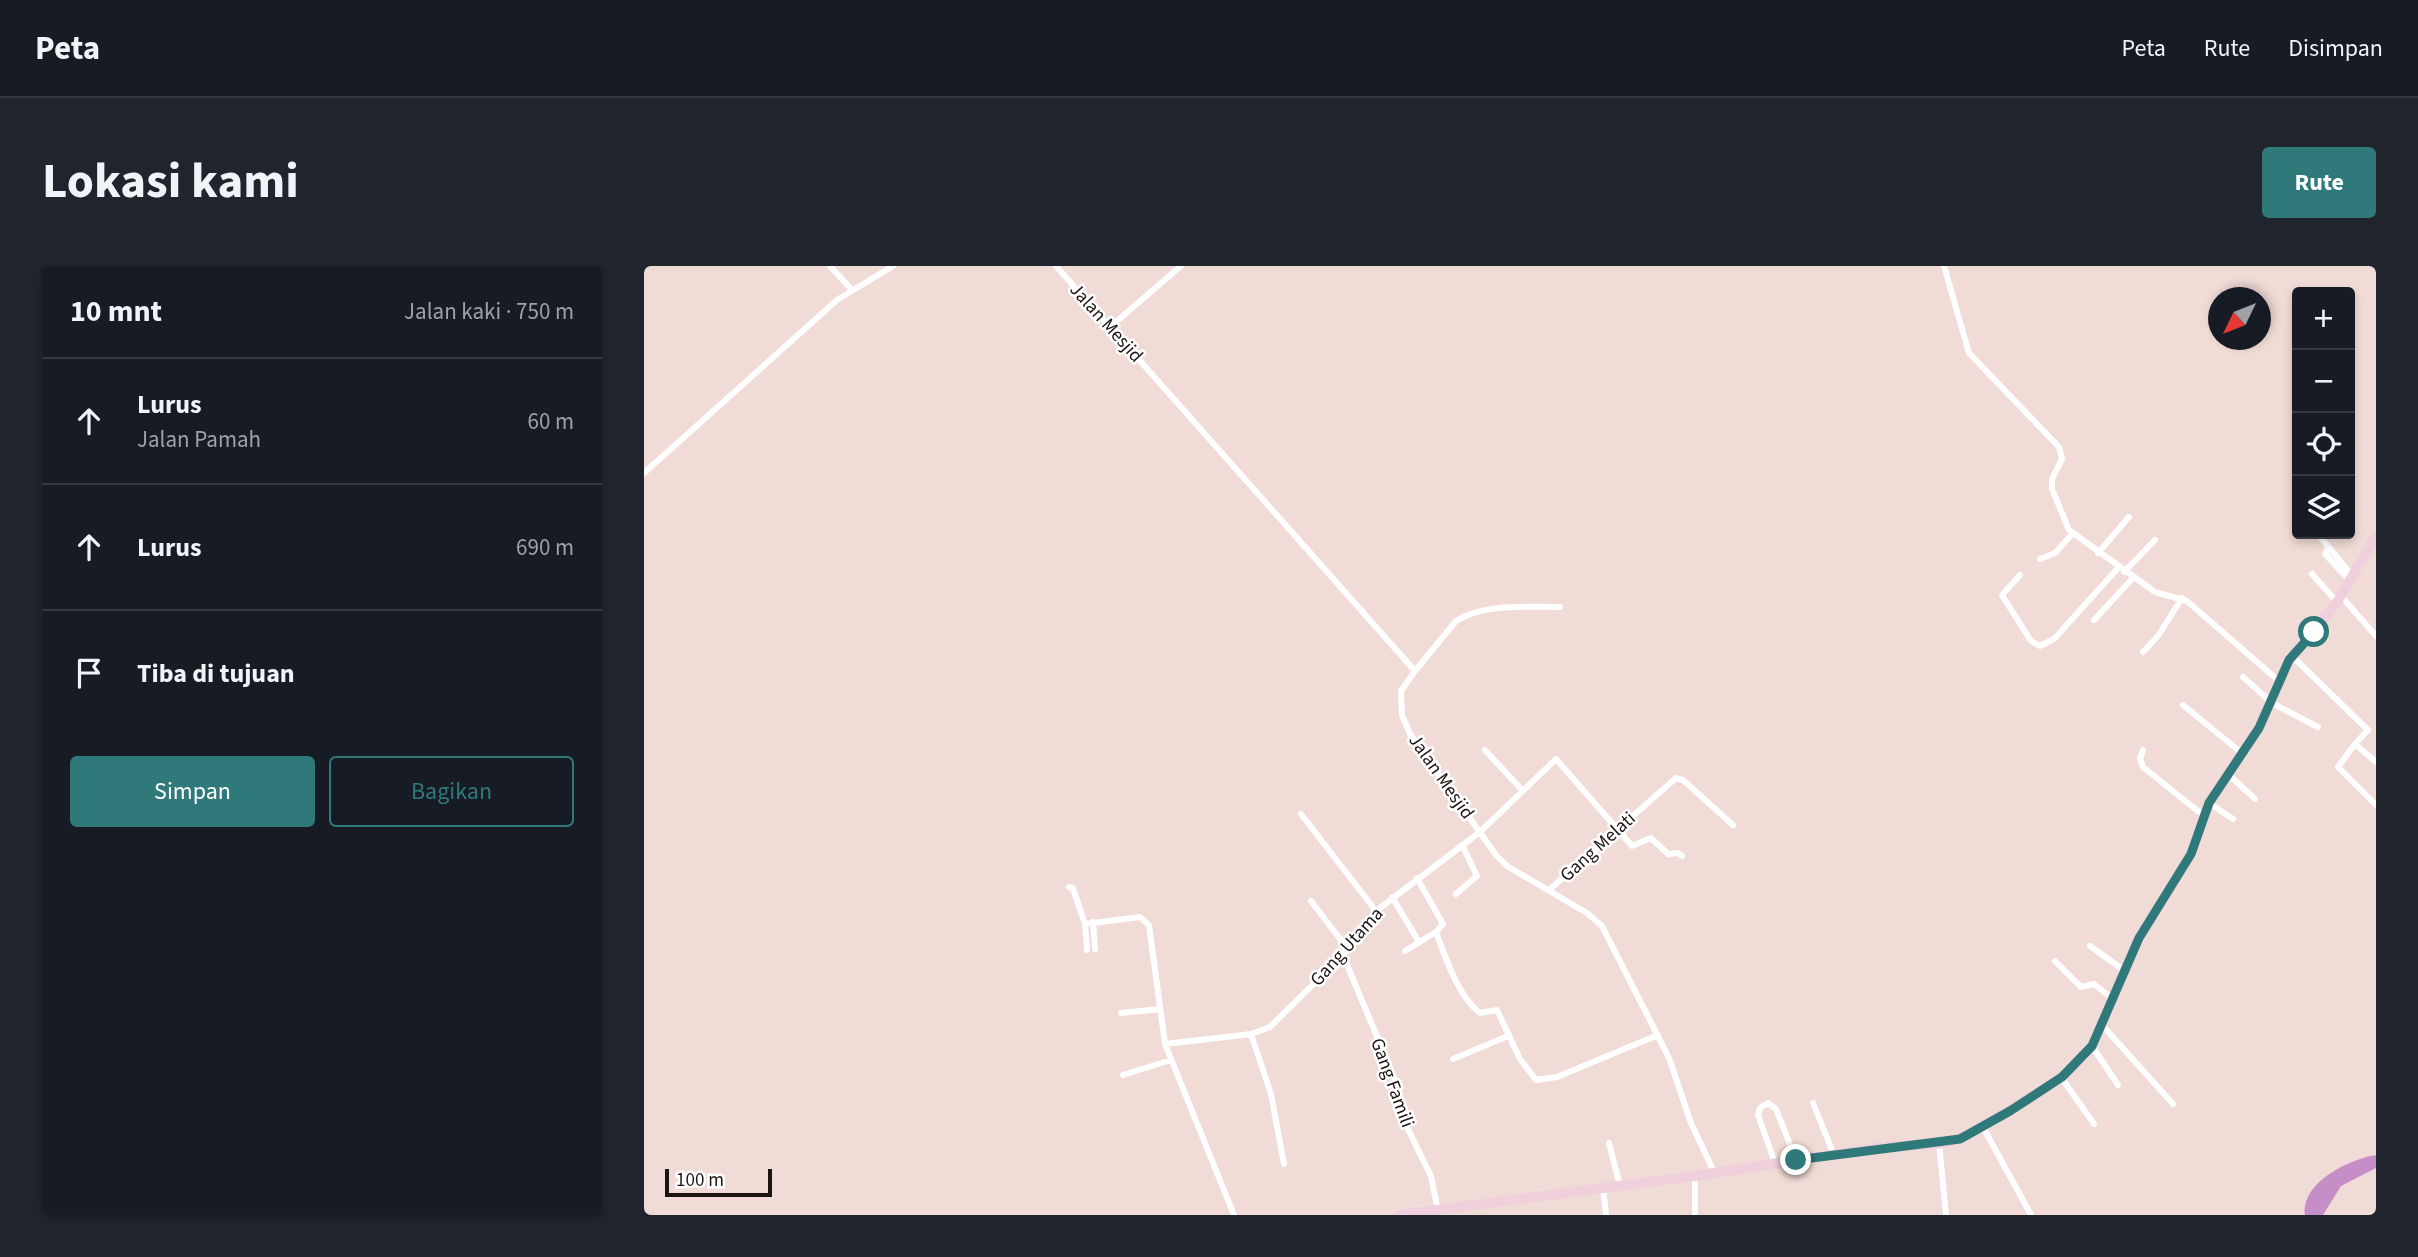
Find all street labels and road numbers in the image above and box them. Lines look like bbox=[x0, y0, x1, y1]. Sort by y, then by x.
street label: Jalan Mesjid bbox=[1063, 277, 1149, 369]
street label: Jalan Mesjid bbox=[1402, 729, 1480, 825]
street label: Gang Melati bbox=[1554, 806, 1642, 888]
street label: Gang Utama bbox=[1304, 901, 1390, 993]
street label: Gang Famili bbox=[1363, 1035, 1421, 1131]

